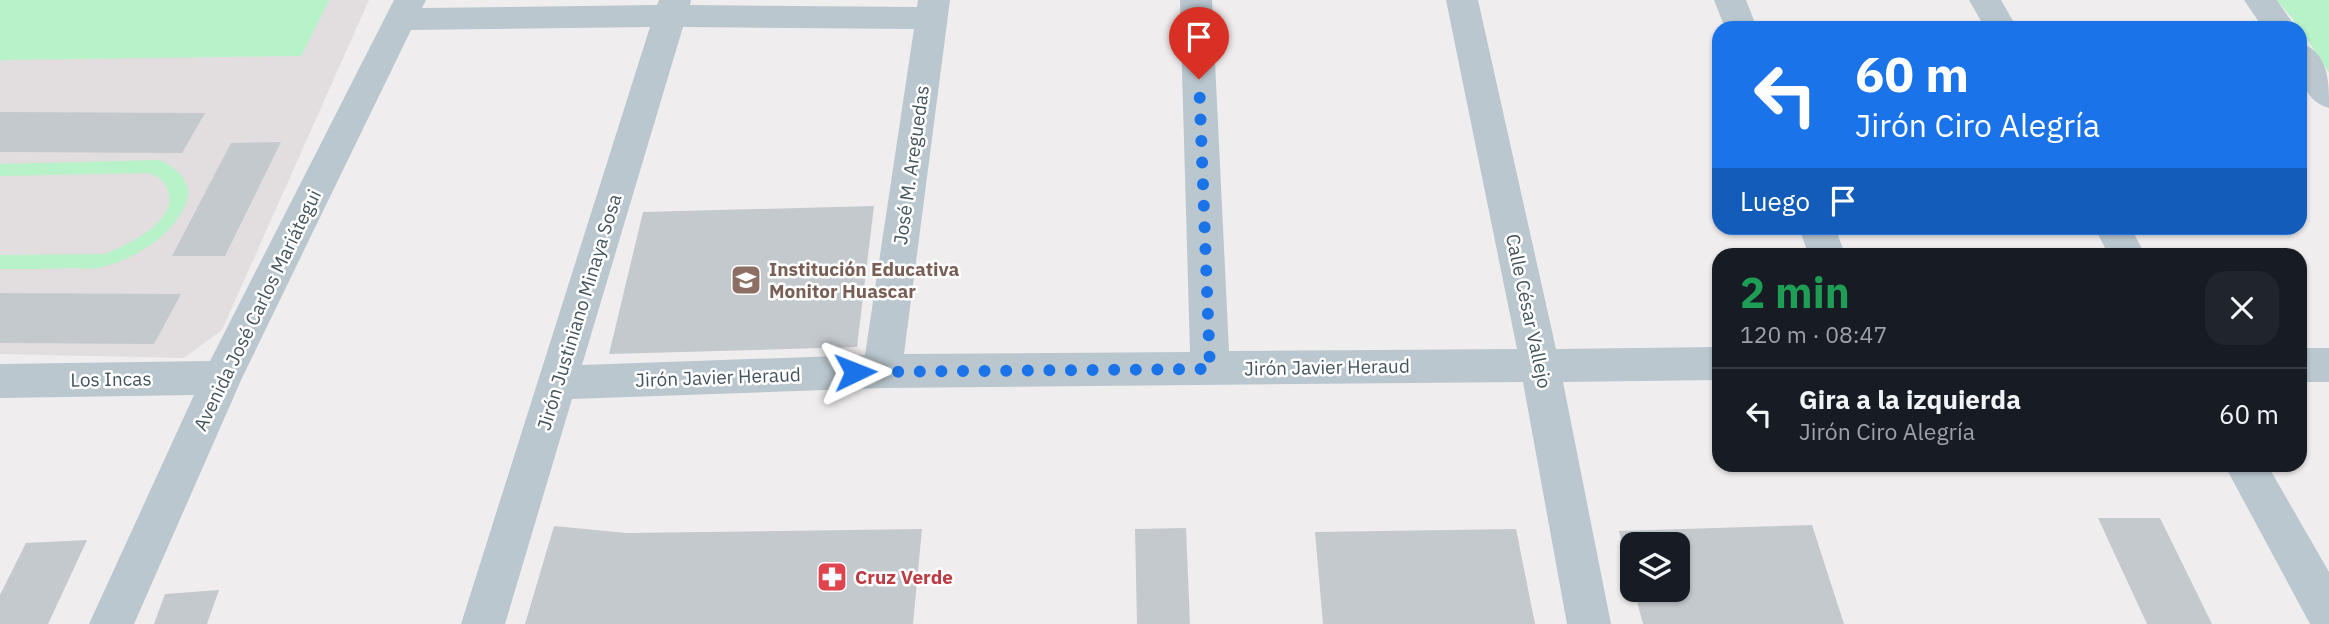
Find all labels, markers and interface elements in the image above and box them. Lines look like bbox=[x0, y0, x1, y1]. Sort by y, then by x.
pin bbox=[1169, 7, 1229, 79]
icon: arrive bbox=[1180, 18, 1218, 56]
text: 60 m bbox=[1855, 42, 1969, 105]
icon: left bbox=[1740, 49, 1831, 140]
street label: José M. Areguedas bbox=[888, 84, 934, 246]
text: Jirón Ciro Alegría bbox=[1855, 104, 2100, 146]
icon: arrive bbox=[1824, 182, 1862, 220]
text: Luego bbox=[1740, 184, 1810, 218]
street label: Avenida José Carlos Mariátegui bbox=[188, 185, 326, 435]
street label: Jirón Justiniano Minaya Sosa bbox=[532, 191, 626, 433]
street label: Calle César Vallejo bbox=[1501, 232, 1557, 390]
place label: Institución Educativa Monitor Huascar bbox=[769, 257, 960, 303]
school or university icon: Institución Educativa Monitor Huascar bbox=[729, 263, 763, 297]
text: 2 min bbox=[1740, 265, 1850, 320]
button: close bbox=[2205, 271, 2279, 345]
text: 120 m · 08:47 bbox=[1740, 319, 1887, 349]
position arrow bbox=[818, 335, 892, 409]
street label: Jirón Javier Heraud bbox=[1244, 354, 1410, 380]
street label: Jirón Javier Heraud bbox=[635, 362, 801, 392]
street label: Los Incas bbox=[70, 366, 152, 392]
text: Gira a la izquierda bbox=[1799, 382, 2021, 416]
icon: left bbox=[1740, 395, 1778, 433]
text: 60 m bbox=[2219, 397, 2279, 431]
text: Jirón Ciro Alegría bbox=[1799, 416, 1975, 446]
map controls bbox=[1620, 532, 1690, 602]
button: layers bbox=[1620, 532, 1690, 602]
pharmacy icon: Cruz Verde bbox=[815, 560, 849, 594]
place label: Cruz Verde bbox=[855, 565, 953, 589]

